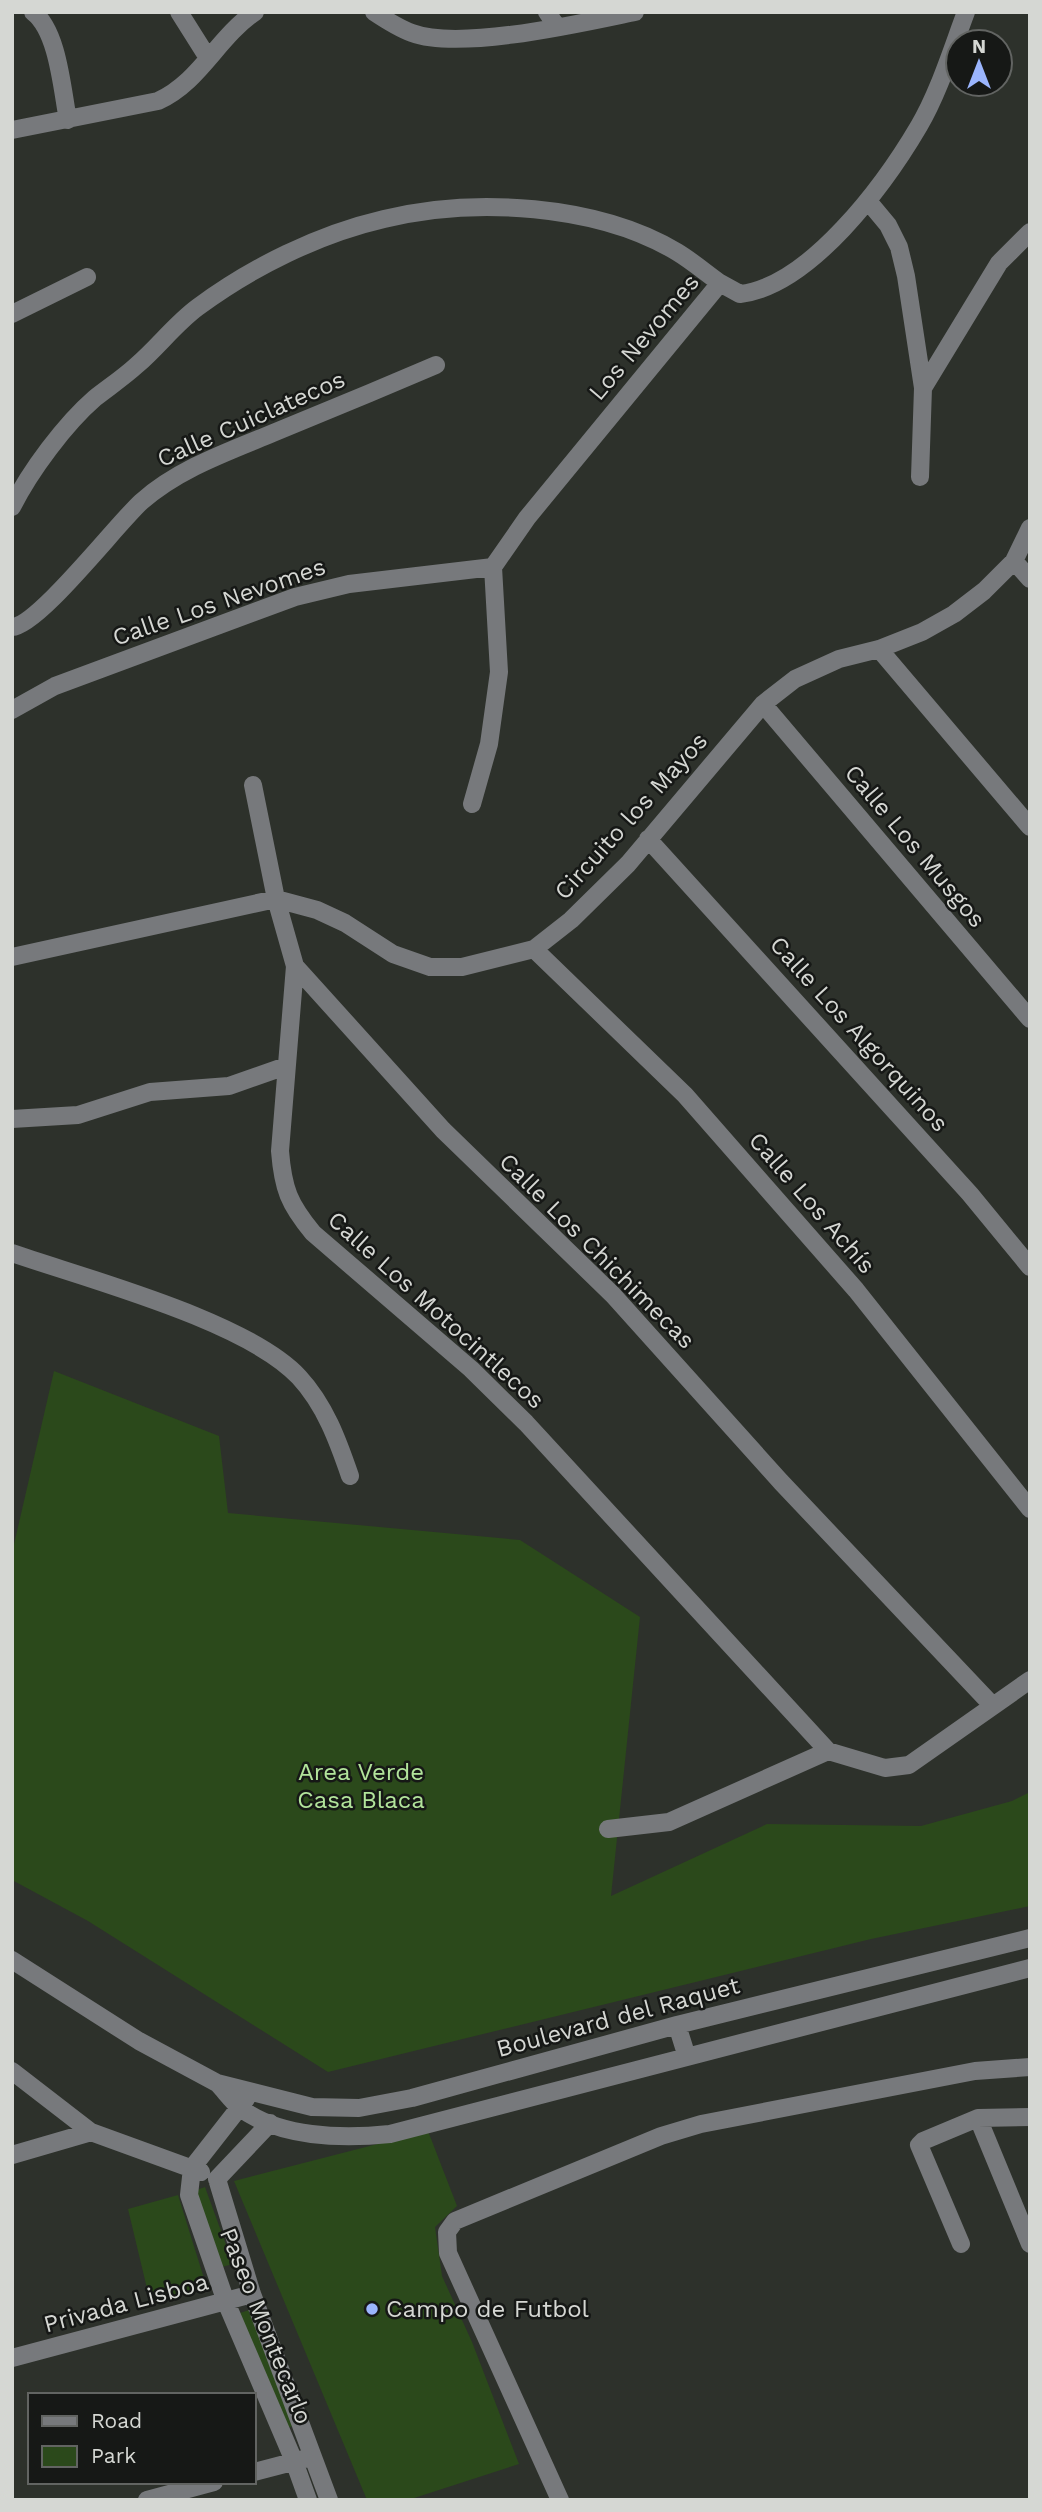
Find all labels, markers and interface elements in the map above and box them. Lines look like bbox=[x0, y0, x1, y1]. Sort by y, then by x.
north arrow bbox=[944, 28, 1014, 98]
text: N bbox=[972, 35, 986, 58]
street label: Los Nevomes bbox=[583, 268, 705, 406]
street label: Calle Cuiclatecos bbox=[153, 365, 349, 473]
street label: Calle Los Nevomes bbox=[109, 552, 329, 652]
street label: Circuito los Mayos bbox=[549, 727, 713, 905]
street label: Calle Los Musgos bbox=[839, 759, 991, 933]
street label: Calle Los Algorquinos bbox=[764, 931, 954, 1137]
street label: Calle Los Achís bbox=[743, 1127, 881, 1279]
street label: Calle Los Chichimecas bbox=[493, 1147, 701, 1355]
street label: Calle Los Motocintlecos bbox=[322, 1206, 550, 1414]
park label: Area Verde Casa Blaca bbox=[297, 1758, 425, 1814]
street label: Boulevard del Raquet bbox=[493, 1971, 743, 2063]
street label: Paseo Montecarlo bbox=[214, 2224, 318, 2428]
street label: Privada Lisboa bbox=[41, 2268, 211, 2338]
place label: Campo de Futbol bbox=[386, 2295, 590, 2323]
marker: Campo de Futbol bbox=[364, 2301, 380, 2317]
legend bbox=[28, 2393, 256, 2484]
text: Road bbox=[91, 2408, 142, 2433]
text: Park bbox=[91, 2443, 136, 2468]

